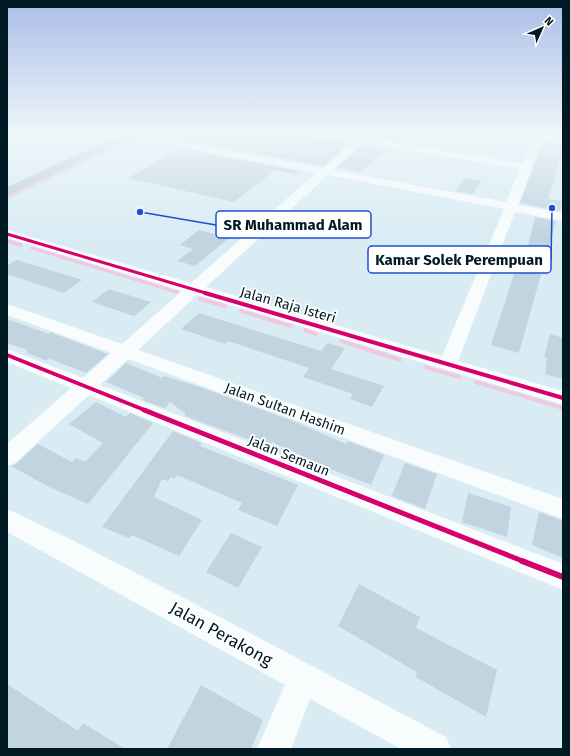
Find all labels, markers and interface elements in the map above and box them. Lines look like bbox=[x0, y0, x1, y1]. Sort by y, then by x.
north arrow bbox=[522, 8, 562, 48]
text: N bbox=[542, 14, 556, 28]
callout: SR Muhammad Alam bbox=[216, 211, 371, 238]
text: SR Muhammad Alam bbox=[224, 216, 362, 234]
callout: Kamar Solek Perempuan bbox=[368, 246, 551, 273]
text: Kamar Solek Perempuan bbox=[375, 251, 543, 269]
street label: Jalan Raja Isteri bbox=[238, 283, 338, 327]
street label: Jalan Sultan Hashim bbox=[222, 379, 348, 439]
street label: Jalan Semaun bbox=[246, 432, 332, 480]
street label: Jalan Perakong bbox=[166, 597, 276, 671]

